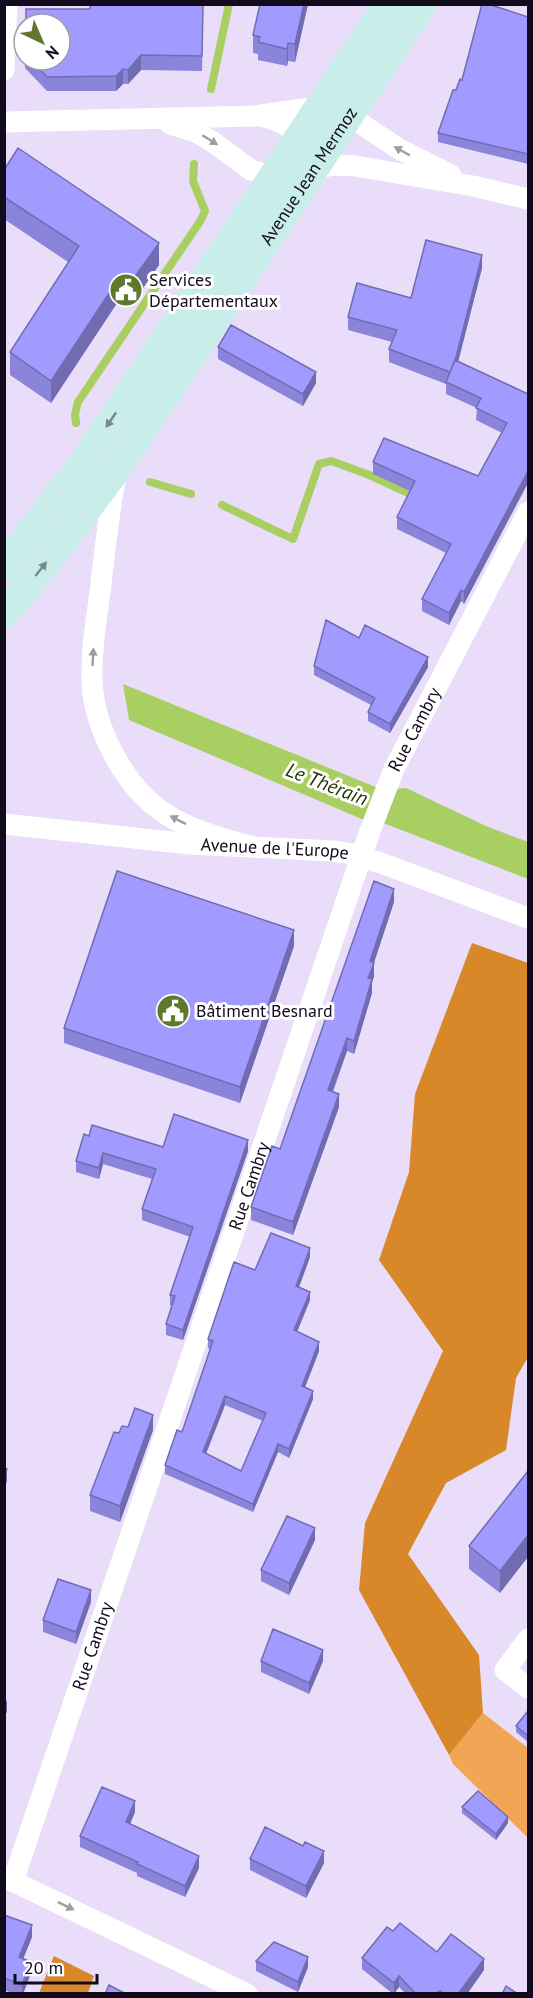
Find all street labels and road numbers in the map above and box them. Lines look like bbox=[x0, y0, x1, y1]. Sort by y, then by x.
street label: Avenue Jean Mermoz bbox=[255, 102, 362, 249]
street label: Rue Cambry bbox=[383, 683, 446, 775]
street label: Avenue de l'Europe bbox=[200, 833, 350, 864]
street label: Rue Cambry bbox=[223, 1138, 275, 1233]
street label: Rue Cambry bbox=[67, 1598, 118, 1693]

